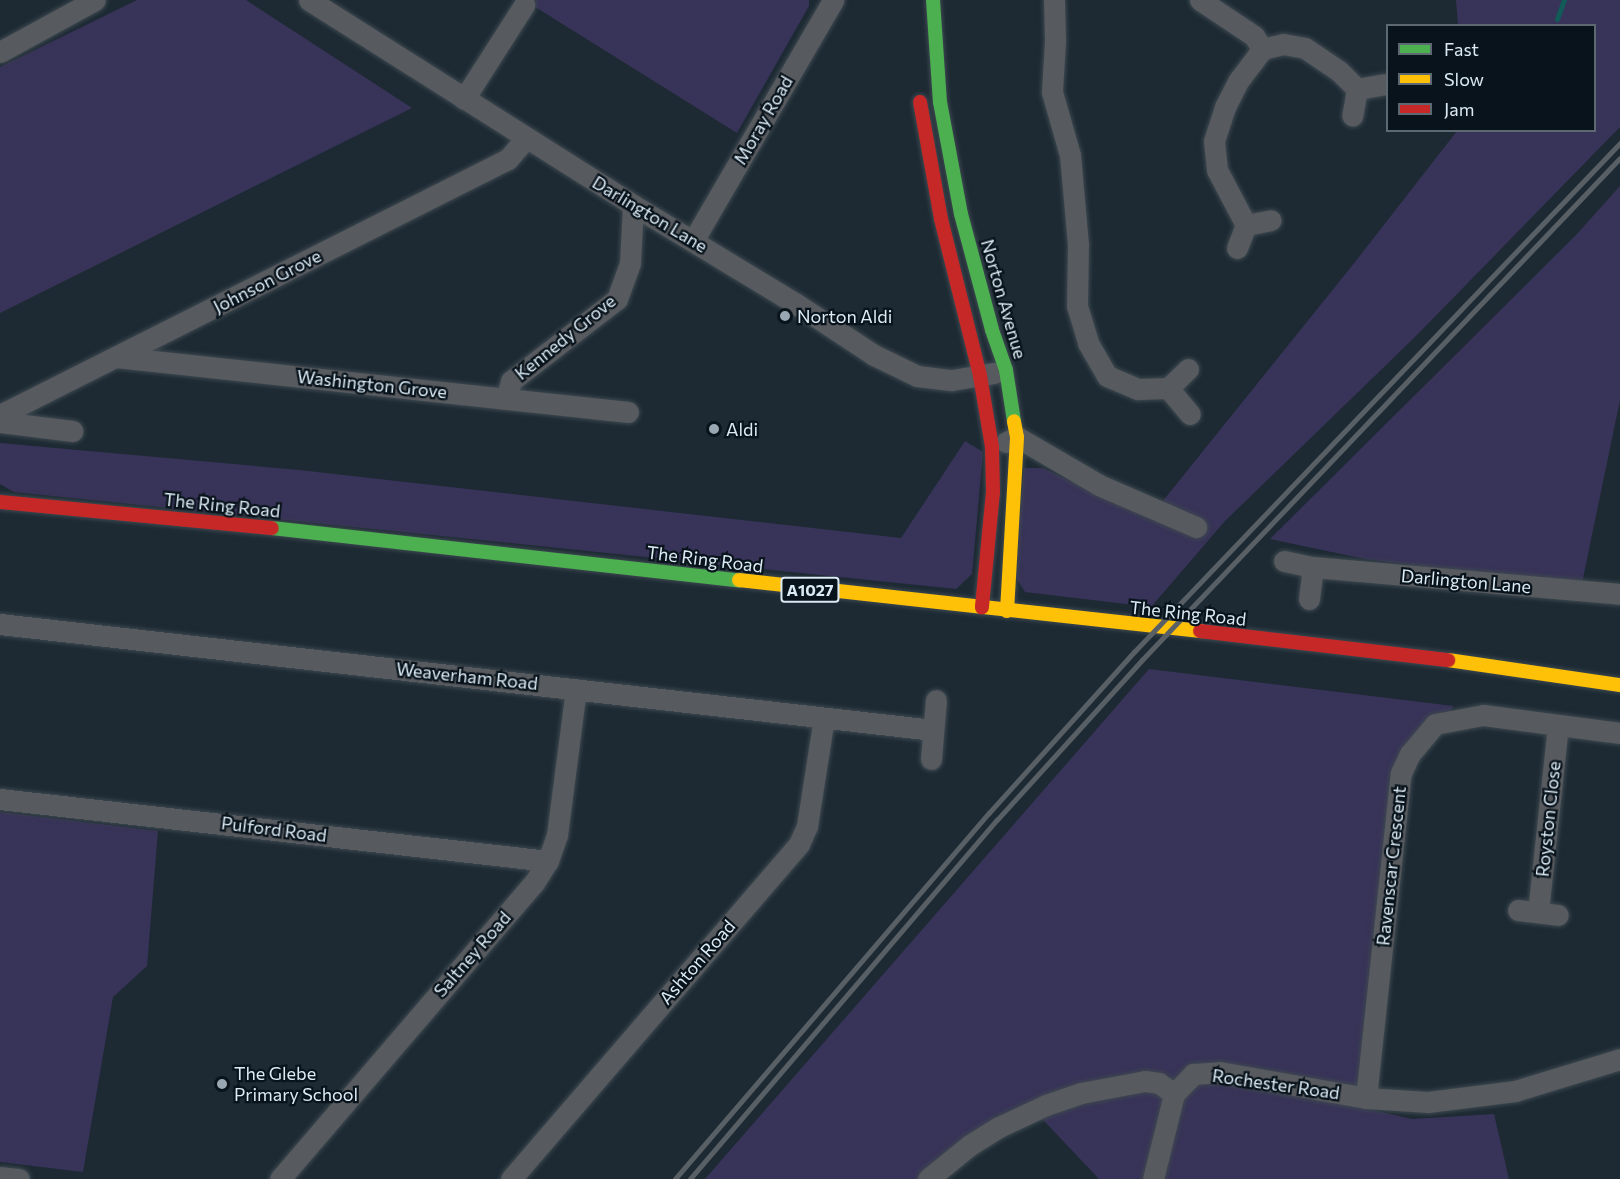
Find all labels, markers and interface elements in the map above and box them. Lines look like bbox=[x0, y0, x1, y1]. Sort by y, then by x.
legend bbox=[1386, 24, 1596, 132]
text: Fast bbox=[1444, 38, 1479, 60]
text: Slow bbox=[1444, 68, 1484, 90]
street label: Moray Road bbox=[729, 72, 797, 168]
text: Jam bbox=[1444, 98, 1474, 120]
street label: Darlington Lane bbox=[589, 171, 711, 257]
street label: Norton Avenue bbox=[977, 237, 1031, 361]
street label: Johnson Grove bbox=[209, 245, 325, 317]
street label: Kennedy Grove bbox=[510, 290, 620, 384]
place label: Norton Aldi bbox=[797, 305, 892, 327]
marker: Norton Aldi bbox=[778, 309, 792, 323]
street label: Washington Grove bbox=[296, 365, 448, 403]
place label: Aldi bbox=[726, 418, 758, 440]
marker: Aldi bbox=[707, 422, 721, 436]
street label: The Ring Road bbox=[163, 488, 281, 522]
street label: The Ring Road bbox=[646, 541, 764, 577]
street label: Darlington Lane bbox=[1400, 565, 1532, 597]
road number: A1027 bbox=[780, 577, 840, 603]
street label: The Ring Road bbox=[1129, 596, 1247, 630]
street label: Weaverham Road bbox=[395, 658, 539, 694]
street label: Royston Close bbox=[1531, 760, 1565, 878]
street label: Ravenscar Crescent bbox=[1372, 785, 1410, 947]
street label: Pulford Road bbox=[220, 812, 328, 846]
street label: Saltney Road bbox=[429, 907, 515, 1001]
street label: Ashton Road bbox=[654, 915, 740, 1009]
place label: The Glebe Primary School bbox=[234, 1063, 358, 1106]
street label: Rochester Road bbox=[1211, 1064, 1341, 1104]
marker: The Glebe Primary School bbox=[215, 1077, 229, 1091]

